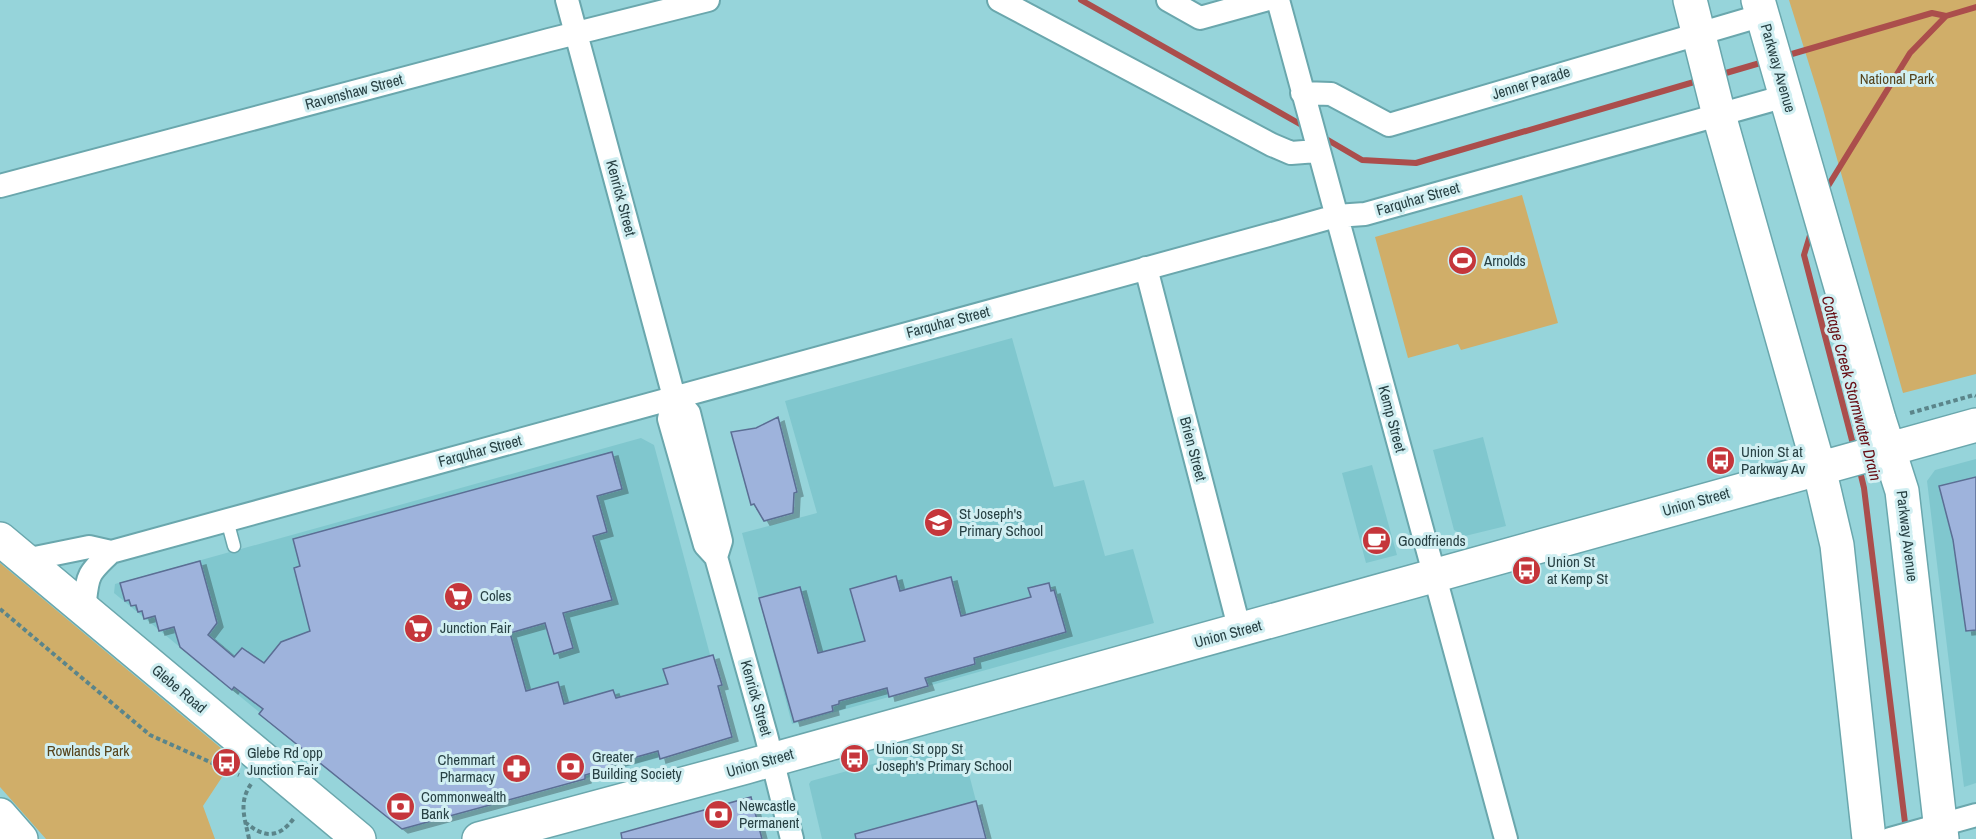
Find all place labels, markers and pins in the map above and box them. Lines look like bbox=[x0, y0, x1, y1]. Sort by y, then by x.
sports icon: Arnolds bbox=[1447, 245, 1479, 277]
place label: Arnolds bbox=[1483, 250, 1526, 271]
place label: Union St at Parkway Av bbox=[1741, 441, 1806, 479]
bus stop icon: Union St at Parkway Av bbox=[1704, 445, 1736, 477]
place label: St Joseph's Primary School bbox=[959, 503, 1043, 541]
school or university icon: St Joseph's Primary School bbox=[922, 507, 954, 539]
cafe icon: Goodfriends bbox=[1361, 525, 1393, 557]
place label: Goodfriends bbox=[1398, 530, 1466, 551]
place label: Union St at Kemp St bbox=[1547, 551, 1608, 589]
bus stop icon: Union St at Kemp St bbox=[1510, 555, 1542, 587]
supermarket icon: Coles bbox=[443, 580, 475, 612]
place label: Coles bbox=[480, 585, 511, 606]
supermarket icon: Junction Fair bbox=[403, 612, 435, 644]
place label: Junction Fair bbox=[440, 617, 511, 638]
place label: Union St opp St Joseph's Primary School bbox=[876, 738, 1012, 776]
place label: Glebe Rd opp Junction Fair bbox=[247, 742, 323, 780]
bus stop icon: Union St opp St Joseph's Primary School bbox=[839, 742, 871, 774]
bus stop icon: Glebe Rd opp Junction Fair bbox=[210, 746, 242, 778]
place label: Greater Building Society bbox=[592, 746, 682, 784]
place label: Chemmart Pharmacy bbox=[438, 749, 496, 787]
bank icon: Greater Building Society bbox=[555, 750, 587, 782]
pharmacy icon: Chemmart Pharmacy bbox=[500, 753, 532, 785]
place label: Commonwealth Bank bbox=[421, 786, 506, 824]
bank icon: Commonwealth Bank bbox=[384, 790, 416, 822]
place label: Newcastle Permanent bbox=[739, 795, 800, 833]
bank icon: Newcastle Permanent bbox=[702, 799, 734, 831]

